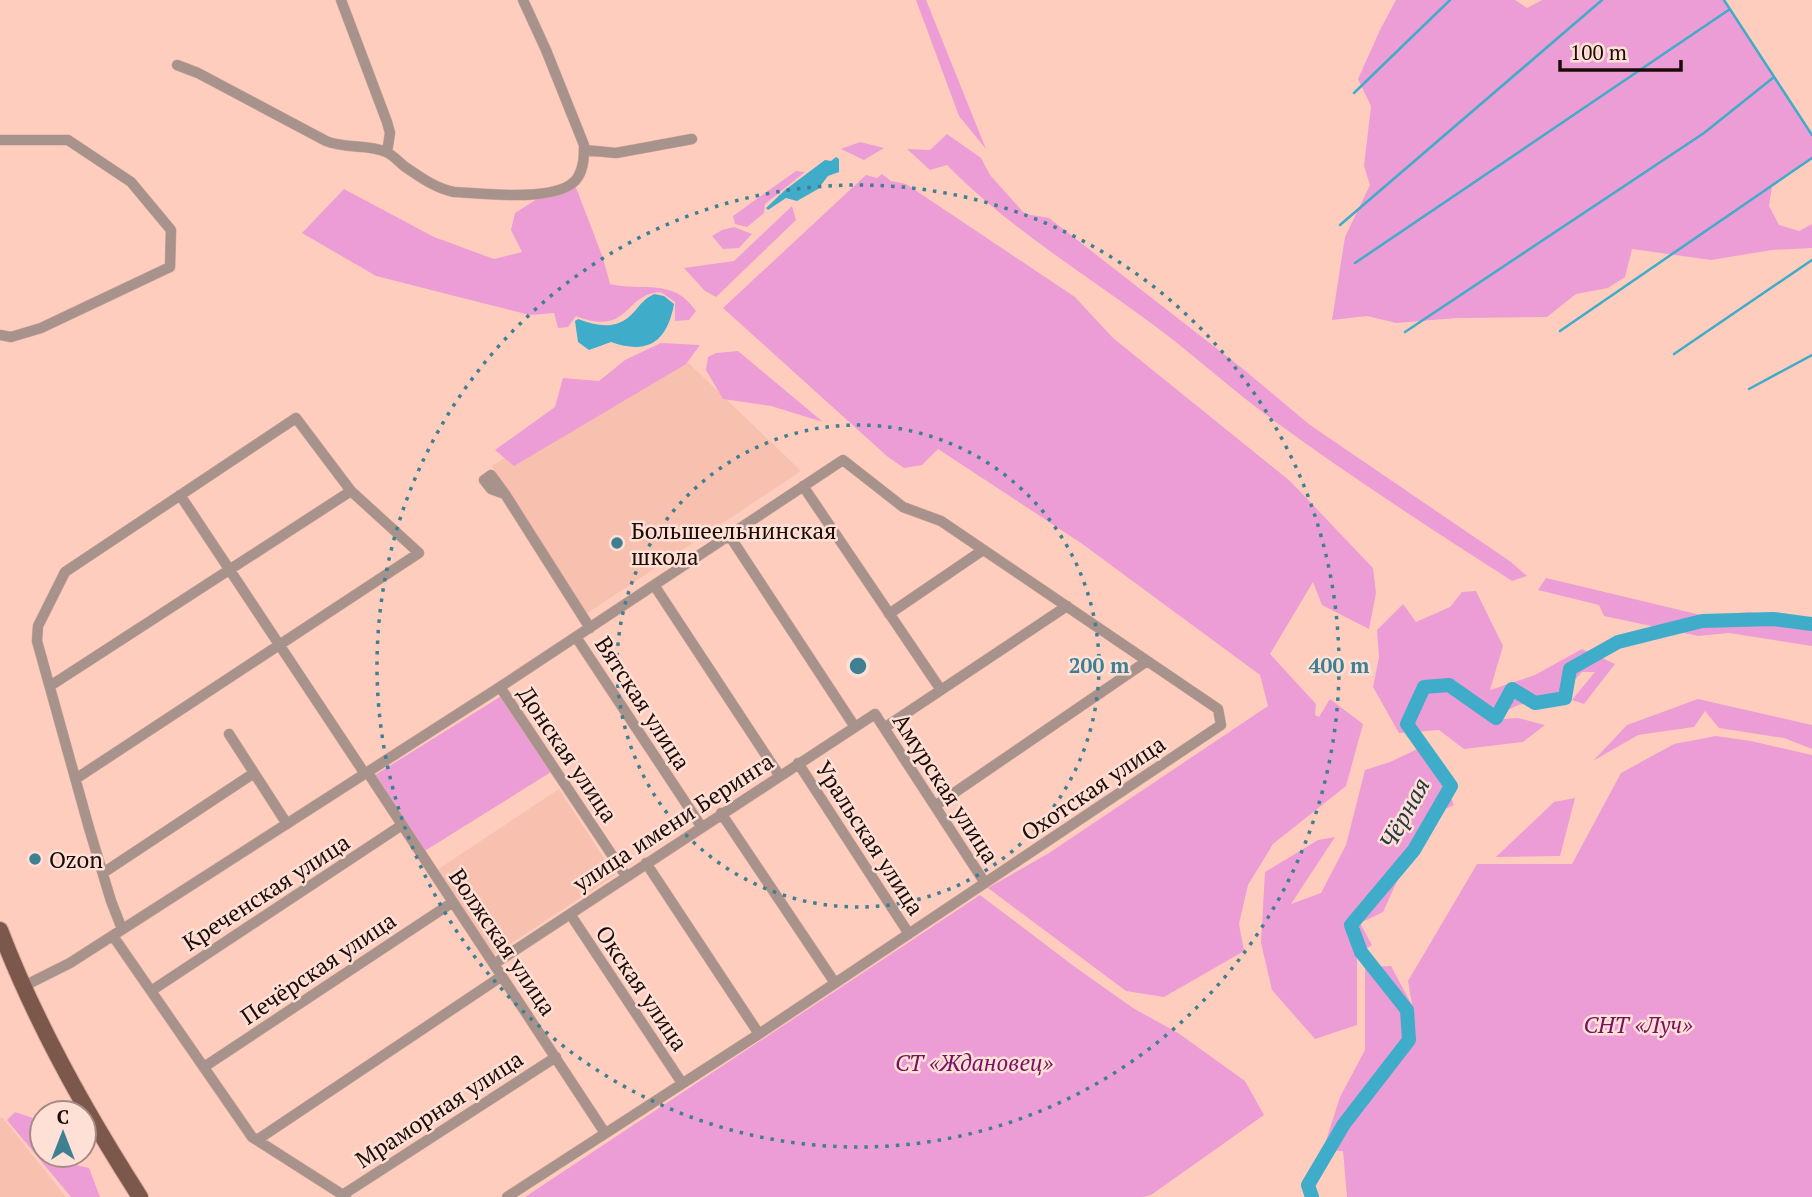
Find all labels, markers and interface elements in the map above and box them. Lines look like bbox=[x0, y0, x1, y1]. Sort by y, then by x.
scale bar bbox=[1560, 28, 1681, 72]
text: 100 m bbox=[1570, 38, 1627, 66]
place label: Большеельнинская школа bbox=[631, 515, 836, 572]
marker: Большеельнинская школа bbox=[609, 535, 625, 551]
street label: Вятская улица bbox=[588, 630, 698, 776]
text: 200 m bbox=[1069, 651, 1130, 679]
text: 400 m bbox=[1309, 651, 1370, 679]
centre of rings bbox=[846, 654, 870, 678]
street label: Донская улица bbox=[511, 680, 625, 829]
street label: Амурская улица bbox=[886, 707, 1006, 869]
street label: Охотская улица bbox=[1015, 728, 1172, 848]
street label: улица имени Беринга bbox=[566, 745, 780, 899]
street label: Уральская улица bbox=[808, 755, 932, 921]
water label: Чёрная bbox=[1371, 772, 1437, 854]
street label: Креченская улица bbox=[176, 826, 356, 958]
place label: Ozon bbox=[49, 844, 103, 875]
marker: Ozon bbox=[27, 851, 43, 867]
street label: Волжская улица bbox=[442, 862, 564, 1022]
street label: Печёрская улица bbox=[234, 904, 402, 1031]
street label: Окская улица bbox=[589, 919, 696, 1057]
park label: СНТ «Луч» bbox=[1583, 1009, 1693, 1040]
street label: Мраморная улица bbox=[349, 1043, 529, 1175]
park label: СТ «Ждановец» bbox=[895, 1047, 1053, 1078]
north arrow bbox=[28, 1099, 98, 1169]
text: С bbox=[57, 1104, 69, 1129]

